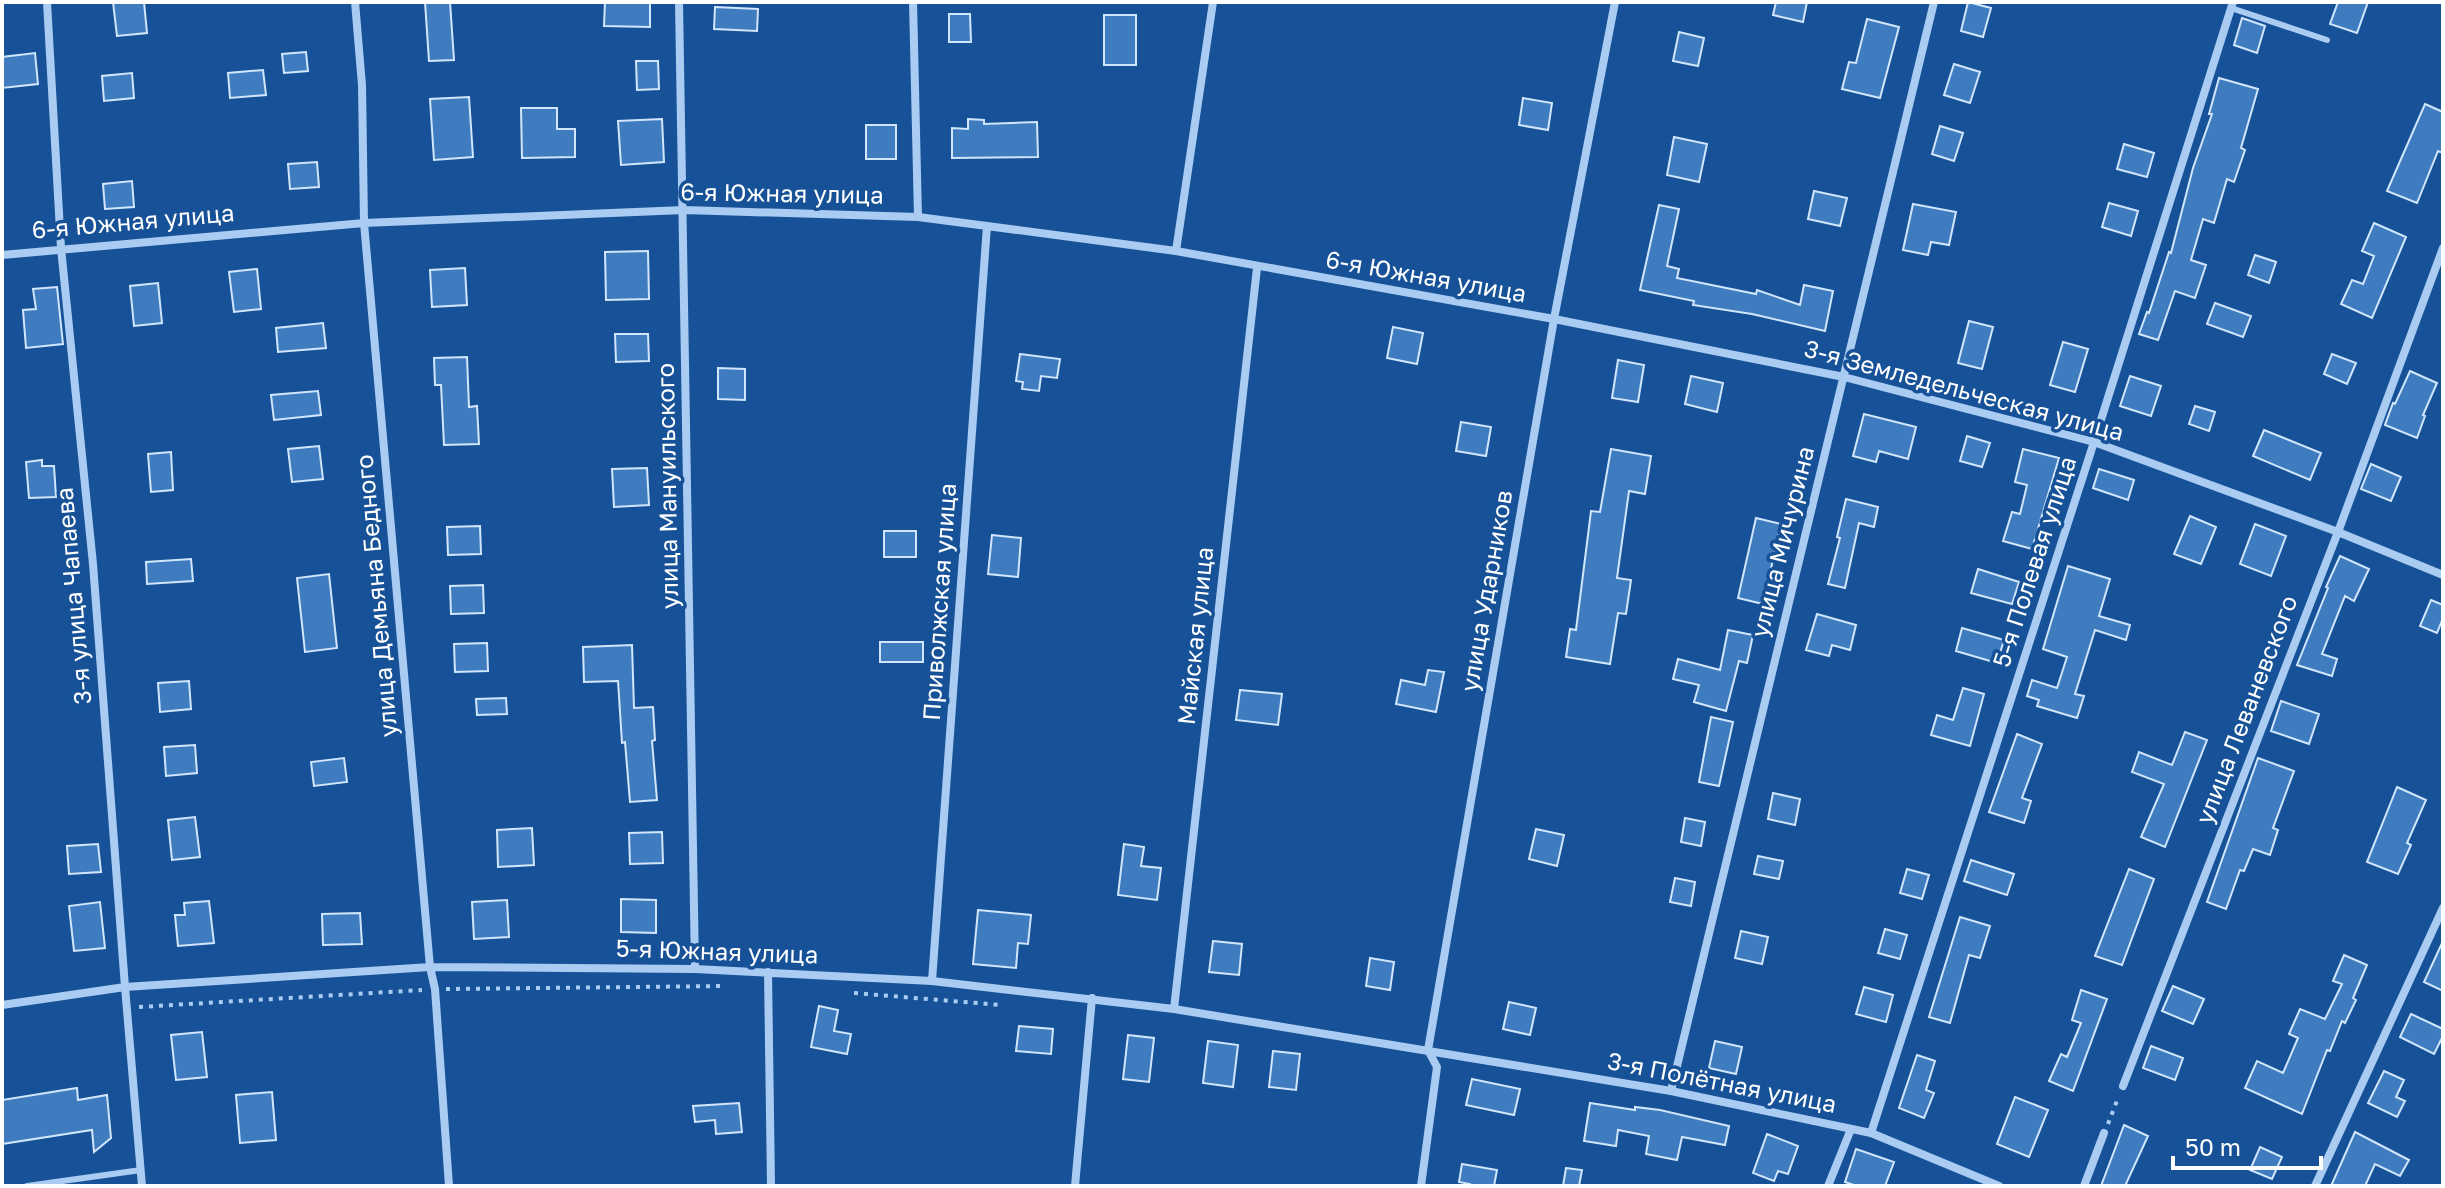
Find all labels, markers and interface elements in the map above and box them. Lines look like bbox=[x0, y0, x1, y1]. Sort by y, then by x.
street label: 6-я Южная улица bbox=[680, 176, 884, 209]
street label: 6-я Южная улица bbox=[30, 197, 235, 244]
street label: 6-я Южная улица bbox=[1324, 244, 1529, 307]
street label: 3-я Земледельческая улица bbox=[1802, 333, 2127, 446]
street label: улица Мануильского bbox=[650, 363, 683, 609]
street label: улица Мичурина bbox=[1744, 443, 1819, 640]
street label: 5-я Полевая улица bbox=[1986, 452, 2081, 671]
street label: улица Демьяна Бедного bbox=[349, 454, 402, 739]
street label: Приволжская улица bbox=[916, 482, 961, 722]
street label: 3-я улица Чапаева bbox=[49, 486, 96, 706]
street label: улица Ударников bbox=[1454, 488, 1518, 694]
street label: Майская улица bbox=[1171, 545, 1218, 726]
street label: улица Леваневского bbox=[2189, 591, 2303, 828]
street label: 5-я Южная улица bbox=[615, 932, 819, 969]
street label: 3-я Полётная улица bbox=[1605, 1045, 1839, 1118]
scale bar bbox=[2173, 1120, 2321, 1170]
text: 50 m bbox=[2185, 1132, 2241, 1161]

